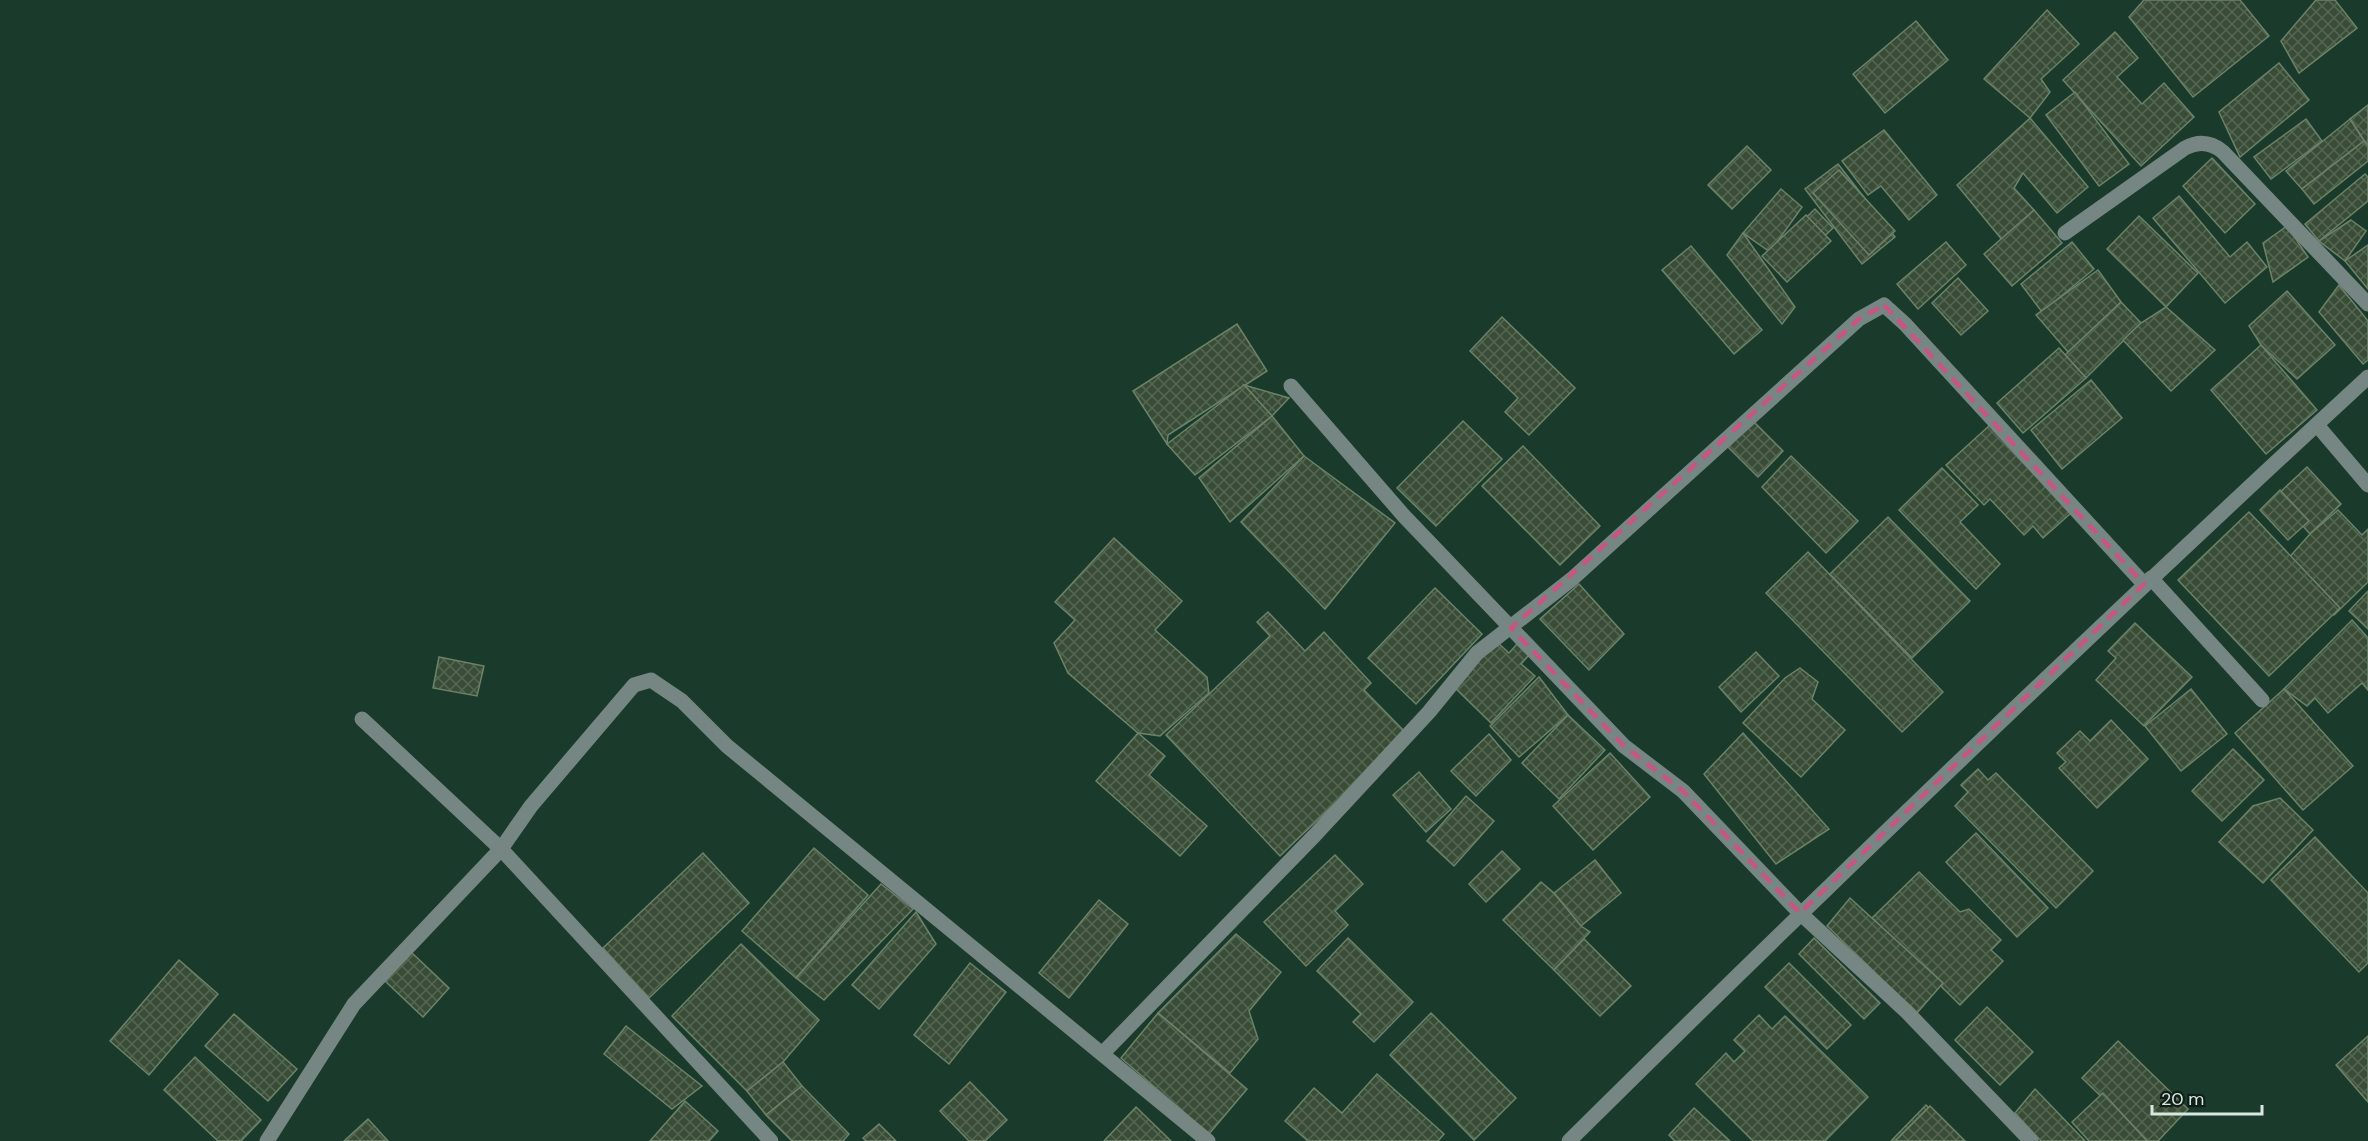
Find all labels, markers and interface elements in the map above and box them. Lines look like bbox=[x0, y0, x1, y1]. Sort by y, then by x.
scale bar bbox=[2152, 1078, 2262, 1116]
text: 20 m bbox=[2161, 1087, 2204, 1111]

